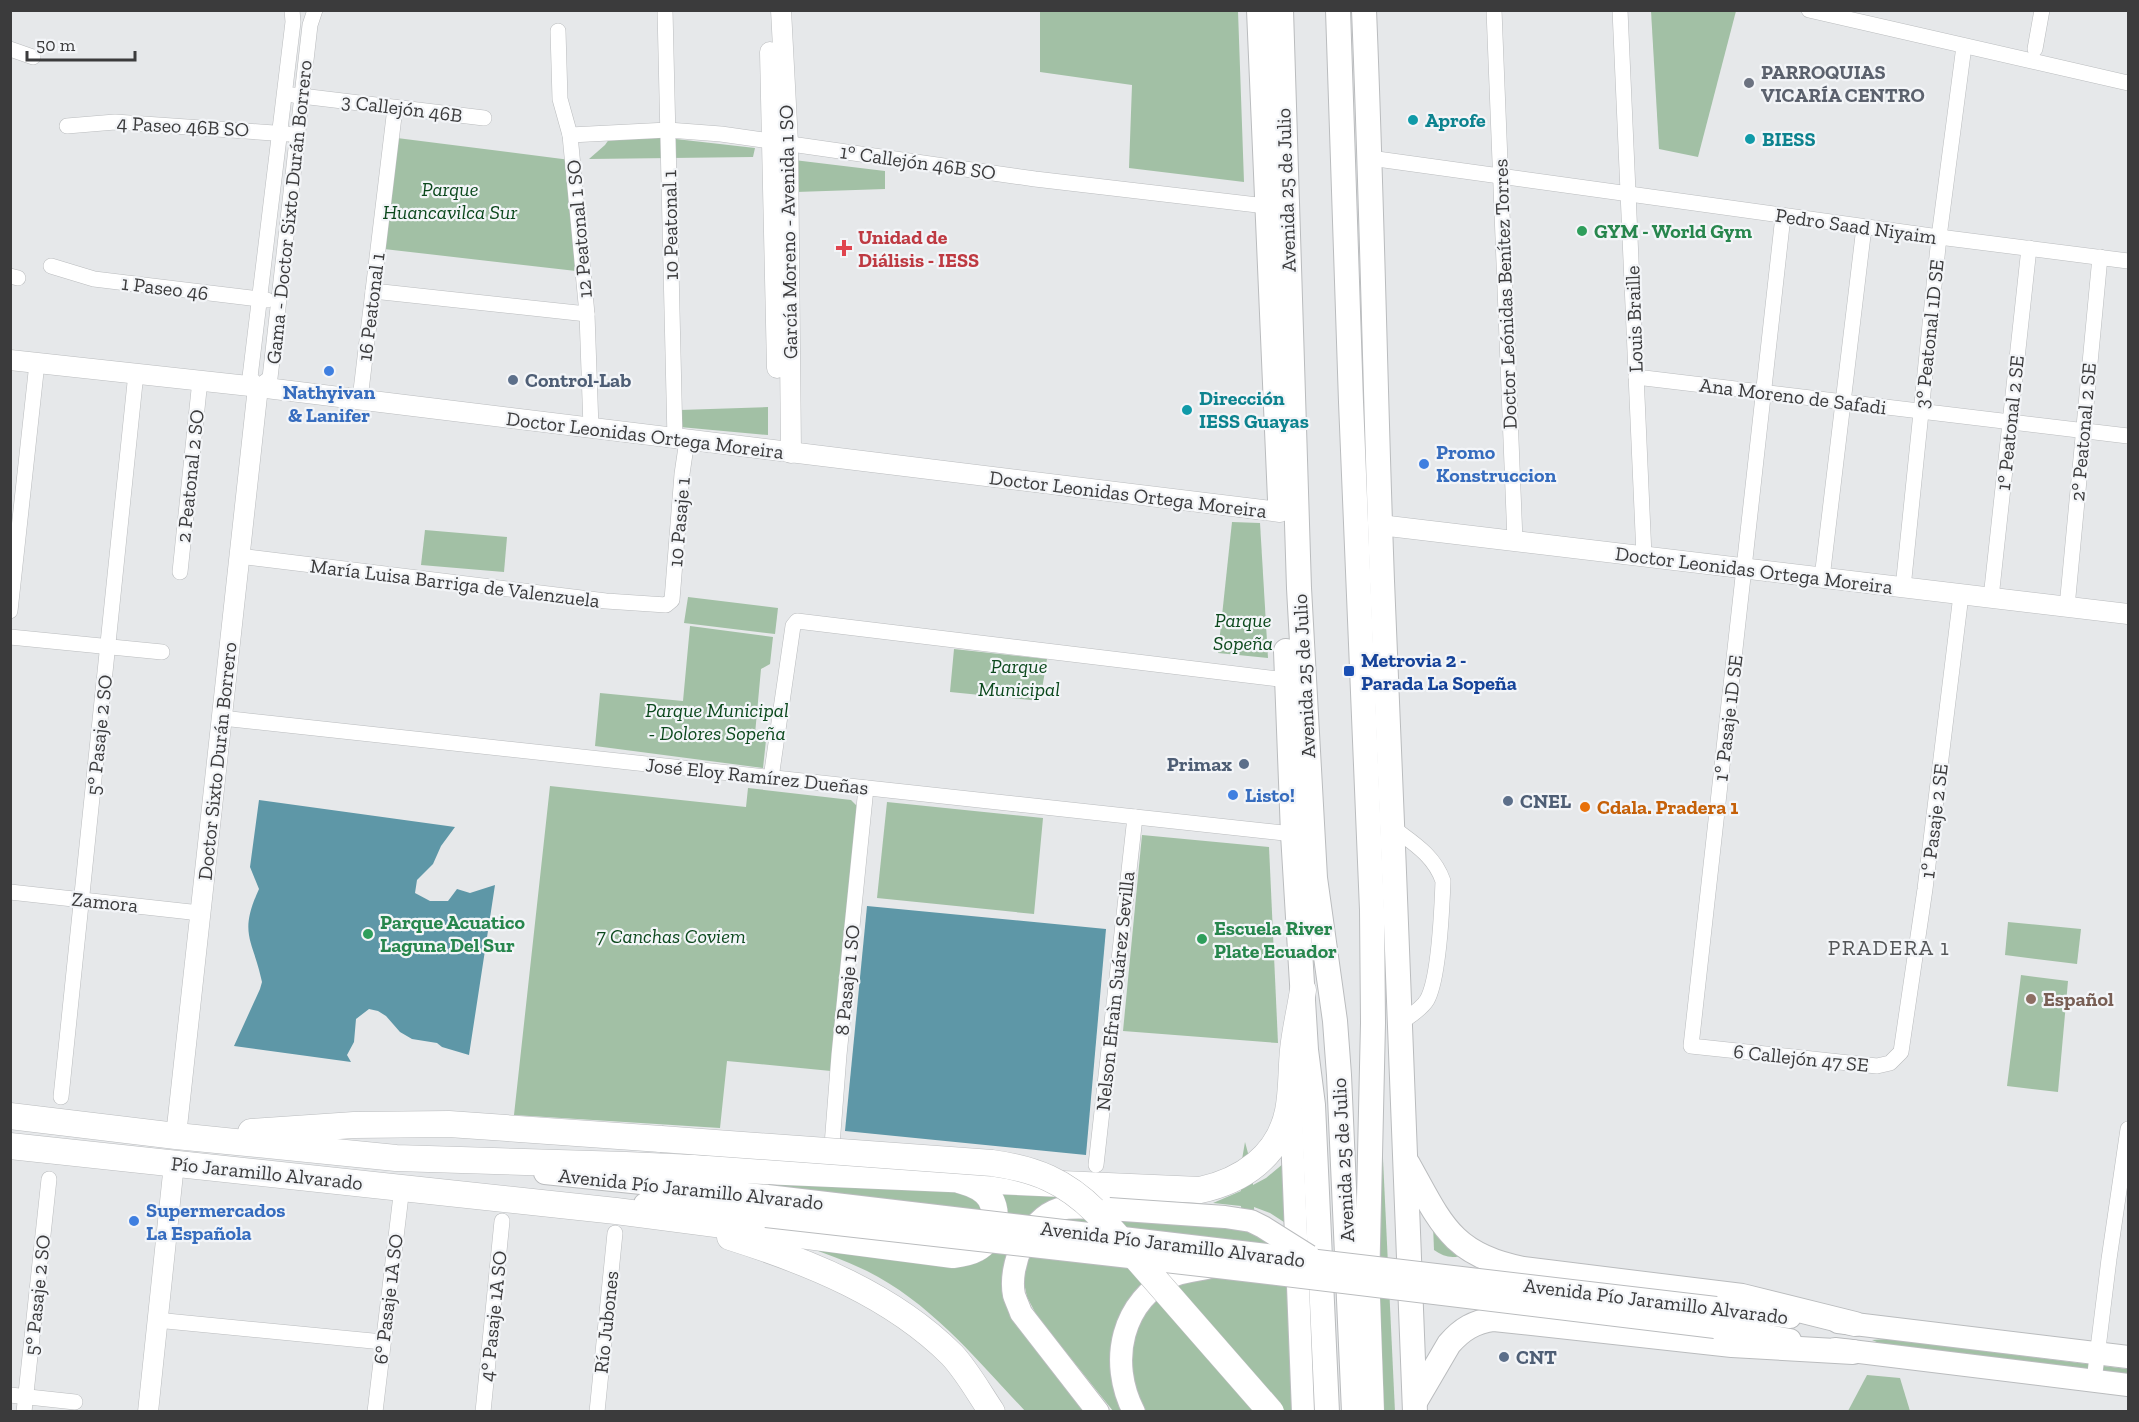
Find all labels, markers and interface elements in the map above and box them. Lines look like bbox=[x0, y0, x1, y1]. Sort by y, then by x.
scale bar bbox=[27, 24, 135, 62]
text: 50 m bbox=[36, 34, 76, 56]
street label: Gama - Doctor Sixto Durán Borrero bbox=[261, 59, 317, 365]
place label: PARROQUIAS VICARÍA CENTRO bbox=[1761, 60, 1925, 107]
marker: PARROQUIAS VICARÍA CENTRO bbox=[1742, 76, 1756, 90]
street label: 3 Callejón 46B bbox=[340, 89, 464, 127]
street label: García Moreno - Avenida 1 SO bbox=[774, 105, 802, 359]
street label: Avenida 25 de Julio bbox=[1271, 107, 1301, 273]
place label: Aprofe bbox=[1425, 108, 1486, 132]
street label: 4 Paseo 46B SO bbox=[116, 111, 250, 141]
marker: Aprofe bbox=[1406, 113, 1420, 127]
place label: BIESS bbox=[1762, 127, 1816, 151]
marker: BIESS bbox=[1743, 132, 1757, 146]
street label: 1° Callejón 46B SO bbox=[839, 139, 997, 185]
street label: Doctor Leónidas Benítez Torres bbox=[1488, 158, 1522, 430]
street label: 12 Peatonal 1 SO bbox=[561, 159, 597, 299]
street label: 10 Peatonal 1 bbox=[657, 169, 683, 280]
park label: Parque Huancavilca Sur bbox=[383, 177, 517, 224]
street label: Pedro Saad Niyaim bbox=[1774, 203, 1939, 249]
place label: GYM - World Gym bbox=[1594, 219, 1752, 243]
marker: GYM - World Gym bbox=[1575, 224, 1589, 238]
place label: Unidad de Diálisis - IESS bbox=[858, 225, 979, 272]
marker: Unidad de Diálisis - IESS bbox=[835, 239, 853, 257]
street label: 16 Peatonal 1 bbox=[352, 251, 390, 363]
street label: 3° Peatonal 1D SE bbox=[1909, 258, 1949, 410]
street label: Louis Braille bbox=[1620, 265, 1648, 373]
street label: 1 Paseo 46 bbox=[120, 271, 210, 305]
street label: 1° Peatonal 2 SE bbox=[1991, 354, 2029, 492]
street label: 2° Peatonal 2 SE bbox=[2065, 362, 2101, 502]
marker: Nathyivan & Lanifer bbox=[322, 364, 336, 378]
place label: Control-Lab bbox=[525, 368, 631, 392]
marker: Control-Lab bbox=[506, 373, 520, 387]
street label: Ana Moreno de Safadi bbox=[1698, 373, 1888, 419]
place label: Nathyivan & Lanifer bbox=[283, 380, 375, 427]
place label: Dirección IESS Guayas bbox=[1199, 386, 1309, 433]
marker: Dirección IESS Guayas bbox=[1180, 403, 1194, 417]
street label: Doctor Leonidas Ortega Moreira bbox=[505, 406, 785, 464]
street label: 2 Peatonal 2 SO bbox=[171, 408, 209, 544]
place label: Promo Konstruccion bbox=[1436, 440, 1557, 487]
marker: Promo Konstruccion bbox=[1417, 457, 1431, 471]
street label: Doctor Leonidas Ortega Moreira bbox=[988, 465, 1268, 523]
street label: 10 Pasaje 1 bbox=[663, 476, 695, 568]
street label: Doctor Leonidas Ortega Moreira bbox=[1614, 541, 1894, 599]
street label: María Luisa Barriga de Valenzuela bbox=[309, 553, 602, 613]
street label: Avenida 25 de Julio bbox=[1288, 593, 1320, 759]
park label: Parque Sopeña bbox=[1213, 608, 1273, 655]
street label: Doctor Sixto Durán Borrero bbox=[193, 641, 241, 881]
place label: Metrovia 2 - Parada La Sopeña bbox=[1361, 648, 1517, 695]
park label: Parque Municipal bbox=[978, 654, 1060, 701]
street label: 1º Pasaje 1D SE bbox=[1708, 654, 1748, 782]
marker: Metrovia 2 - Parada La Sopeña bbox=[1342, 664, 1356, 678]
street label: 5° Pasaje 2 SO bbox=[81, 673, 117, 797]
park label: Parque Municipal - Dolores Sopeña bbox=[645, 698, 789, 745]
street label: José Eloy Ramírez Dueñas bbox=[644, 752, 870, 800]
place label: Primax bbox=[1167, 752, 1232, 776]
marker: Primax bbox=[1237, 757, 1251, 771]
street label: 1º Pasaje 2 SE bbox=[1915, 762, 1953, 880]
place label: Listo! bbox=[1245, 783, 1295, 807]
marker: Listo! bbox=[1226, 788, 1240, 802]
place label: CNEL bbox=[1520, 789, 1571, 813]
marker: CNEL bbox=[1501, 794, 1515, 808]
place label: Cdala. Pradera 1 bbox=[1597, 795, 1738, 819]
marker: Cdala. Pradera 1 bbox=[1578, 800, 1592, 814]
street label: Nelson Efraìn Suárez Sevilla bbox=[1090, 870, 1140, 1112]
street label: Zamora bbox=[71, 887, 140, 917]
place label: Parque Acuatico Laguna Del Sur bbox=[380, 910, 525, 957]
place label: Escuela River Plate Ecuador bbox=[1214, 916, 1337, 963]
street label: 8 Pasaje 1 SO bbox=[829, 923, 865, 1037]
park label: 7 Canchas Coviem bbox=[596, 924, 746, 948]
marker: Parque Acuatico Laguna Del Sur bbox=[361, 927, 375, 941]
marker: Escuela River Plate Ecuador bbox=[1195, 932, 1209, 946]
district label: PRADERA 1 bbox=[1828, 934, 1950, 961]
place label: Español bbox=[2043, 987, 2114, 1011]
marker: Español bbox=[2024, 992, 2038, 1006]
street label: 6 Callejón 47 SE bbox=[1732, 1039, 1870, 1077]
street label: Avenida 25 de Julio bbox=[1327, 1077, 1359, 1243]
street label: Pío Jaramillo Alvarado bbox=[170, 1151, 364, 1195]
street label: Avenida Pío Jaramillo Alvarado bbox=[557, 1163, 825, 1215]
place label: Supermercados La Española bbox=[146, 1198, 285, 1245]
marker: Supermercados La Española bbox=[127, 1214, 141, 1228]
street label: Avenida Pío Jaramillo Alvarado bbox=[1039, 1216, 1307, 1272]
street label: 6° Pasaje 1A SO bbox=[368, 1232, 408, 1366]
street label: 5° Pasaje 2 SO bbox=[19, 1233, 55, 1357]
street label: 4° Pasaje 1A SO bbox=[474, 1250, 512, 1382]
street label: Río Jubones bbox=[589, 1270, 623, 1374]
street label: Avenida Pío Jaramillo Alvarado bbox=[1522, 1273, 1790, 1329]
place label: CNT bbox=[1516, 1345, 1557, 1369]
marker: CNT bbox=[1497, 1350, 1511, 1364]

